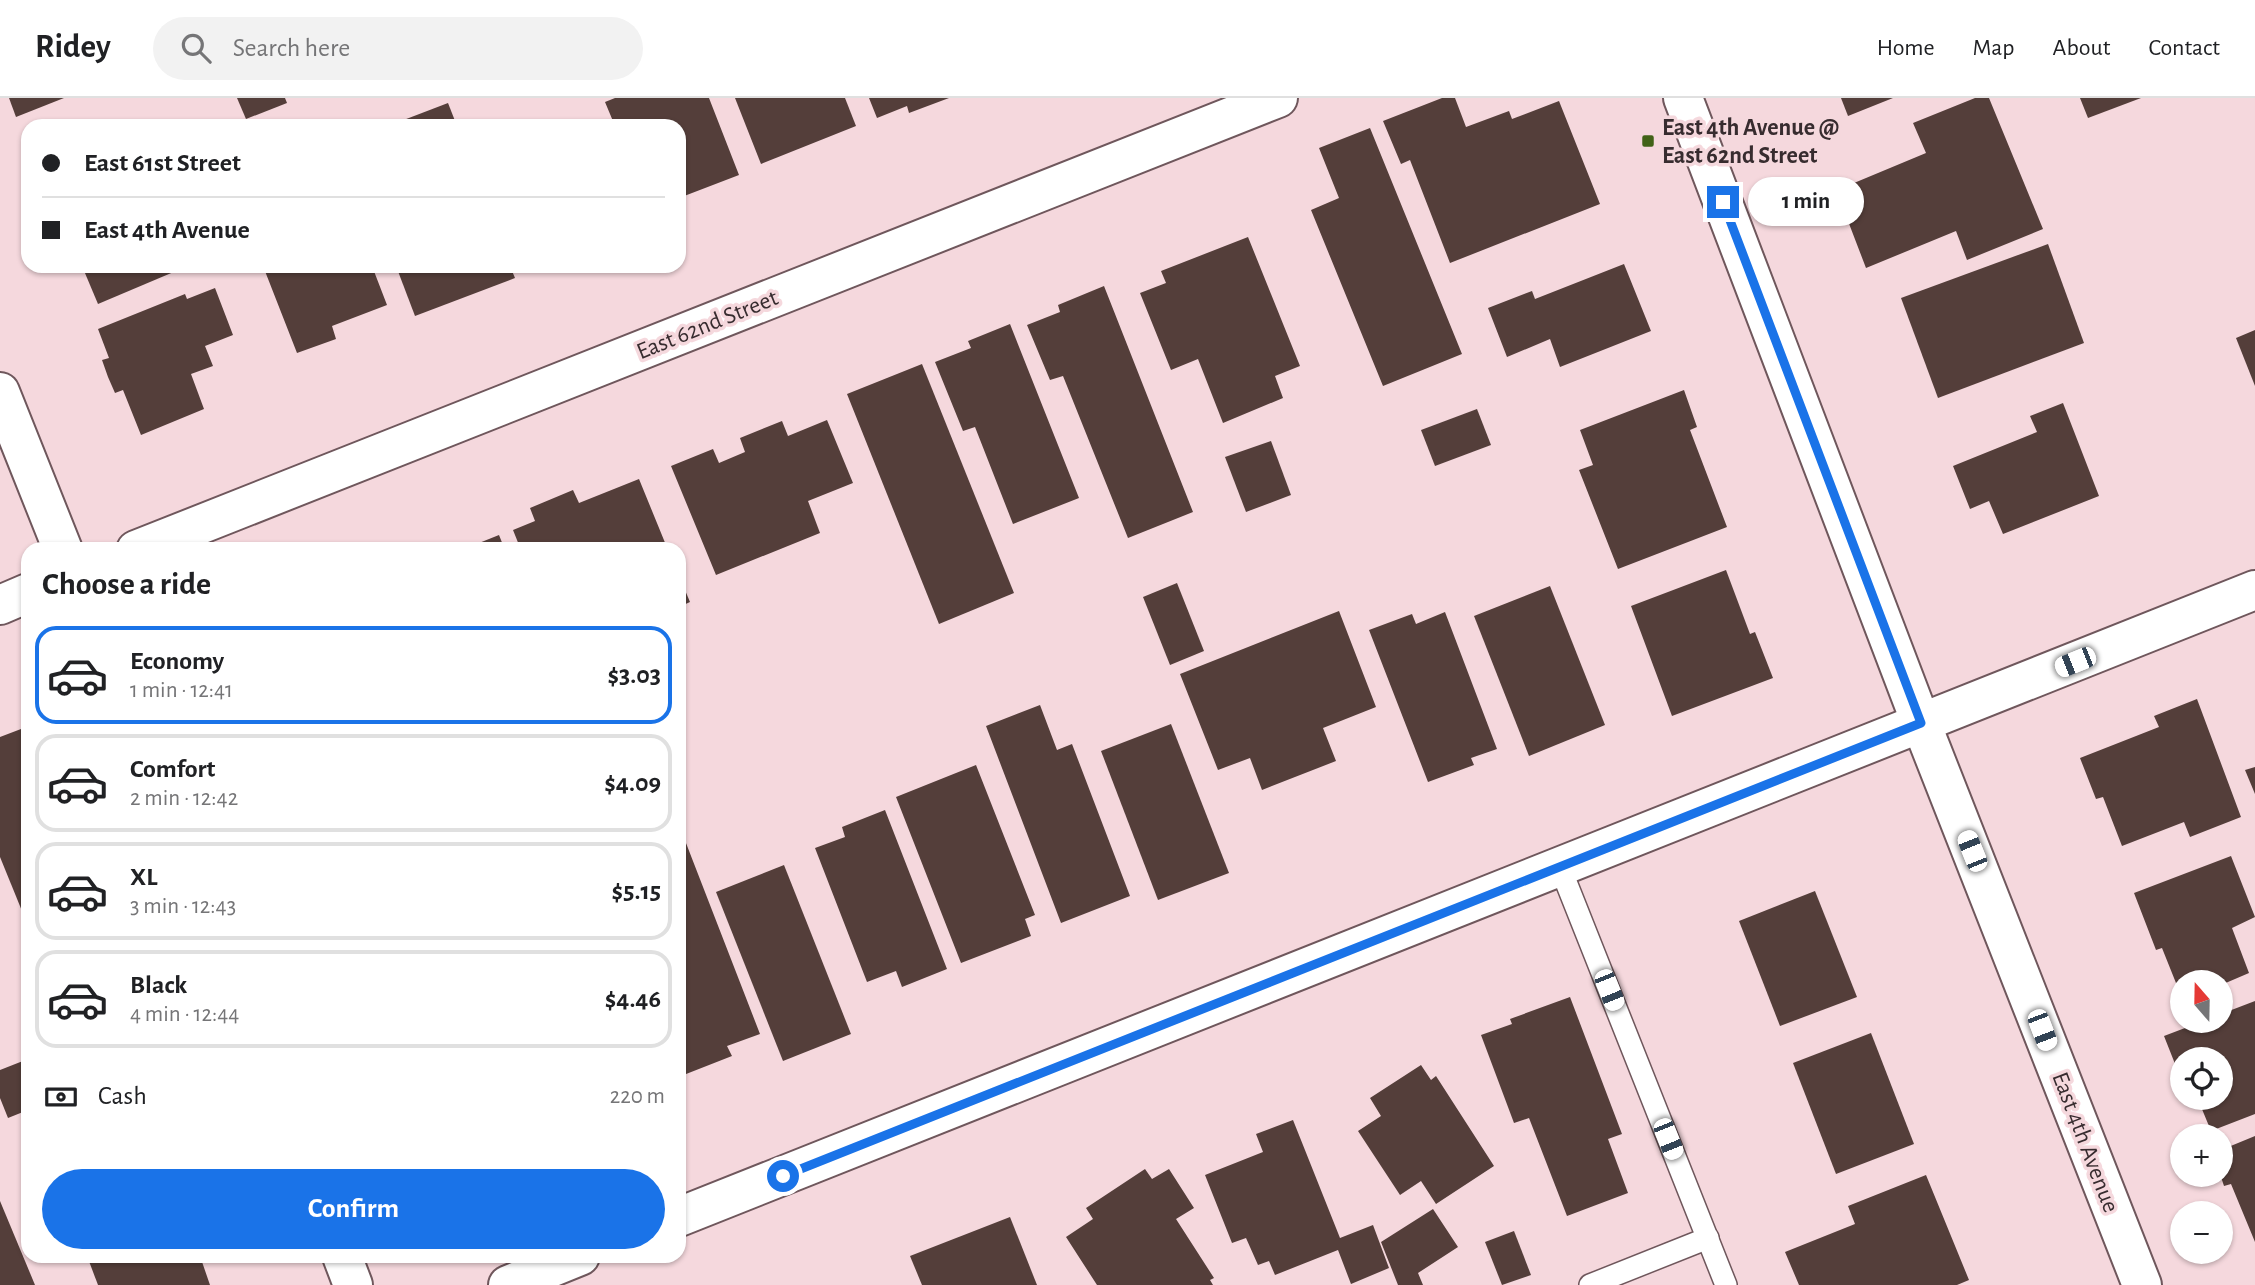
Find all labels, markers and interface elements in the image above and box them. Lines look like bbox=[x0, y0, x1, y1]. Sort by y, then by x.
search box bbox=[153, 17, 643, 80]
icon: search bbox=[177, 29, 215, 67]
text: Ridey bbox=[35, 31, 111, 64]
text: Search here bbox=[233, 35, 350, 61]
text: Home bbox=[1877, 36, 1935, 60]
text: Map bbox=[1973, 36, 2015, 60]
text: About bbox=[2053, 36, 2110, 60]
text: Contact bbox=[2148, 36, 2220, 60]
place label: East 4th Avenue @ East 62nd Street bbox=[1662, 116, 1839, 168]
marker: East 4th Avenue @ East 62nd Street bbox=[1640, 133, 1656, 149]
text: East 61st Street bbox=[84, 150, 241, 176]
callout: 1 min bbox=[1748, 178, 1863, 226]
route end bbox=[1707, 186, 1739, 218]
text: 1 min bbox=[1782, 190, 1830, 213]
text: East 4th Avenue bbox=[84, 217, 250, 243]
street label: East 62nd Street bbox=[633, 286, 782, 364]
text: Choose a ride bbox=[42, 568, 211, 600]
icon: car bbox=[46, 644, 109, 707]
car bbox=[2052, 644, 2099, 680]
text: Economy bbox=[130, 648, 224, 674]
text: $3.03 bbox=[607, 662, 661, 688]
text: 1 min · 12:41 bbox=[130, 679, 233, 702]
icon: car bbox=[46, 752, 109, 815]
text: Comfort bbox=[130, 756, 215, 782]
text: $4.09 bbox=[604, 770, 661, 796]
text: 2 min · 12:42 bbox=[130, 787, 238, 810]
car bbox=[1955, 828, 1990, 874]
icon: car bbox=[46, 860, 109, 923]
text: XL bbox=[130, 864, 157, 890]
text: $5.15 bbox=[612, 878, 661, 904]
text: 3 min · 12:43 bbox=[130, 895, 236, 918]
car bbox=[1592, 967, 1627, 1013]
icon: car bbox=[46, 968, 109, 1031]
north arrow bbox=[2170, 970, 2233, 1032]
map controls bbox=[2170, 970, 2233, 1264]
text: Black bbox=[130, 972, 187, 998]
text: $4.46 bbox=[605, 986, 661, 1012]
text: 4 min · 12:44 bbox=[130, 1003, 239, 1026]
car bbox=[2025, 1007, 2060, 1053]
button: locate bbox=[2170, 1047, 2233, 1110]
street label: East 4th Avenue bbox=[2047, 1069, 2123, 1216]
icon: cash bbox=[42, 1078, 80, 1116]
text: Cash bbox=[98, 1083, 147, 1109]
text: 220 m bbox=[610, 1085, 665, 1108]
car bbox=[1651, 1116, 1686, 1162]
button: + bbox=[2170, 1124, 2233, 1187]
route start bbox=[767, 1160, 799, 1192]
button: Confirm bbox=[42, 1169, 665, 1249]
button: − bbox=[2170, 1201, 2233, 1264]

